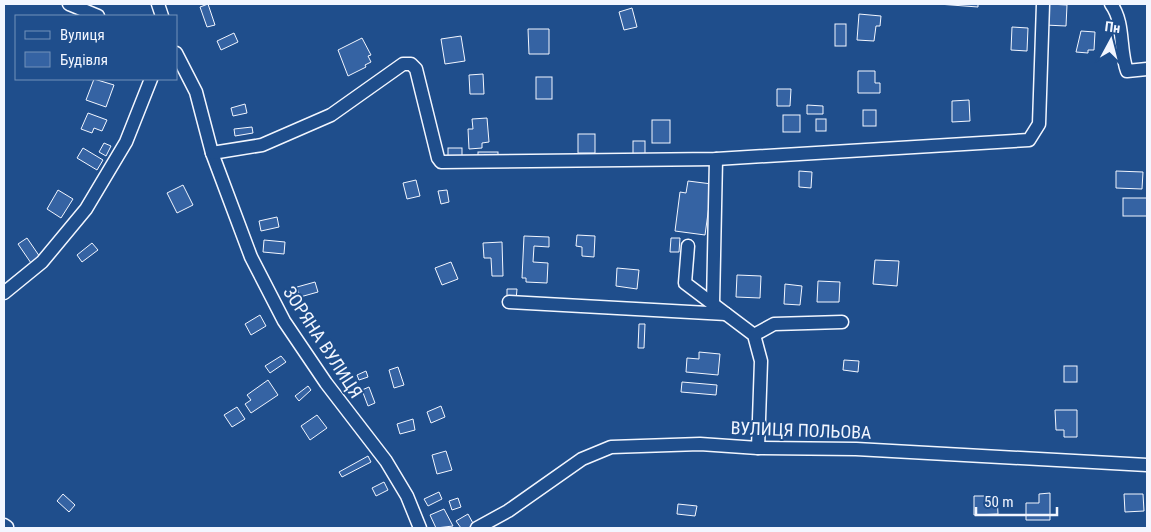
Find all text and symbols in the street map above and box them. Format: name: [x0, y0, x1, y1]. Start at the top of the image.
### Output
legend: [15, 15, 178, 80]
north arrow: [1086, 15, 1136, 65]
text: Пн: [1104, 18, 1121, 36]
text: Вулиця: [60, 26, 105, 44]
text: Будівля: [60, 51, 108, 69]
street label: ЗОРЯНА ВУЛИЦЯ: [279, 282, 367, 402]
street label: ВУЛИЦЯ ПОЛЬОВА: [730, 417, 872, 443]
scale bar: [976, 484, 1057, 516]
text: 50 m: [984, 493, 1014, 511]

